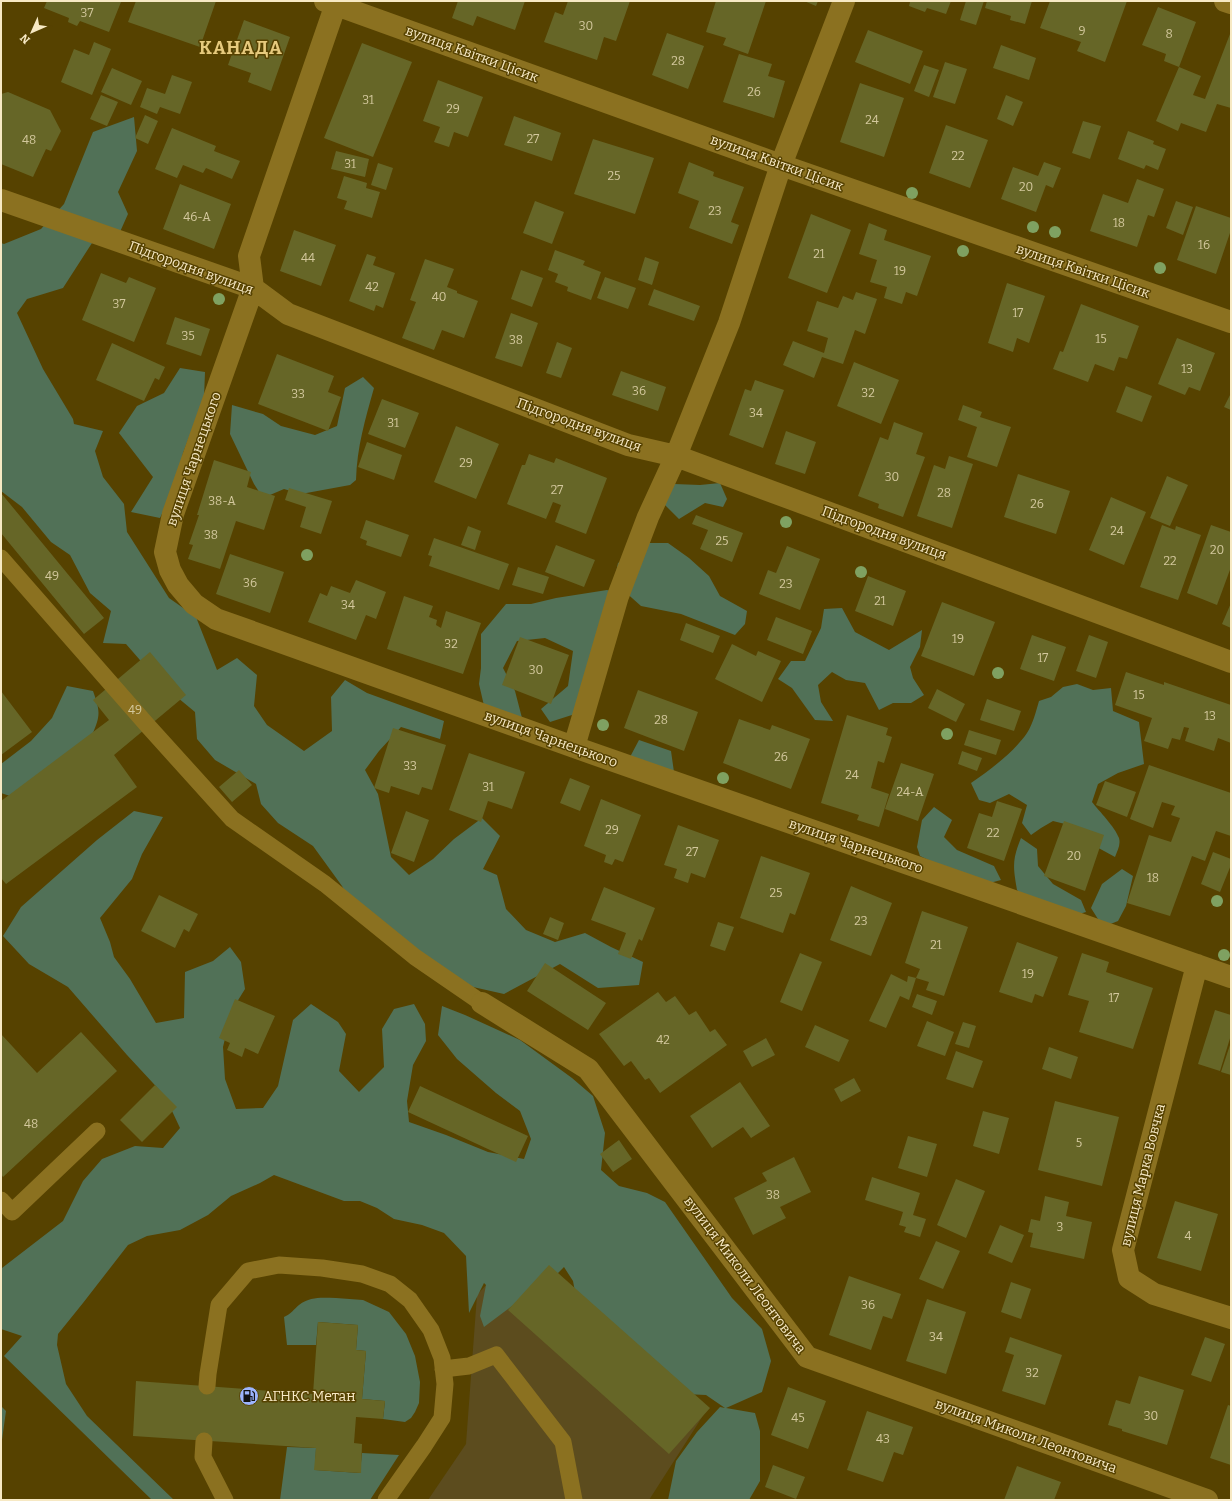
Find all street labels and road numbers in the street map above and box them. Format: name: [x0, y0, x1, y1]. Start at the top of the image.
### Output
street label: вулиця Квітки Цісик: [403, 22, 542, 86]
street label: вулиця Квітки Цісик: [708, 131, 847, 195]
street label: Підгородня вулиця: [126, 238, 256, 299]
street label: вулиця Квітки Цісик: [1014, 240, 1153, 302]
street label: вулиця Чарнецького: [163, 390, 225, 528]
street label: Підгородня вулиця: [514, 395, 644, 456]
street label: Підгородня вулиця: [819, 503, 949, 564]
street label: вулиця Чарнецького: [482, 707, 620, 771]
street label: вулиця Чарнецького: [787, 815, 925, 877]
street label: вулиця Марка Вовчка: [1117, 1102, 1169, 1248]
street label: вулиця Миколи Леонтовича: [680, 1193, 810, 1357]
street label: вулиця Миколи Леонтовича: [933, 1395, 1119, 1477]

